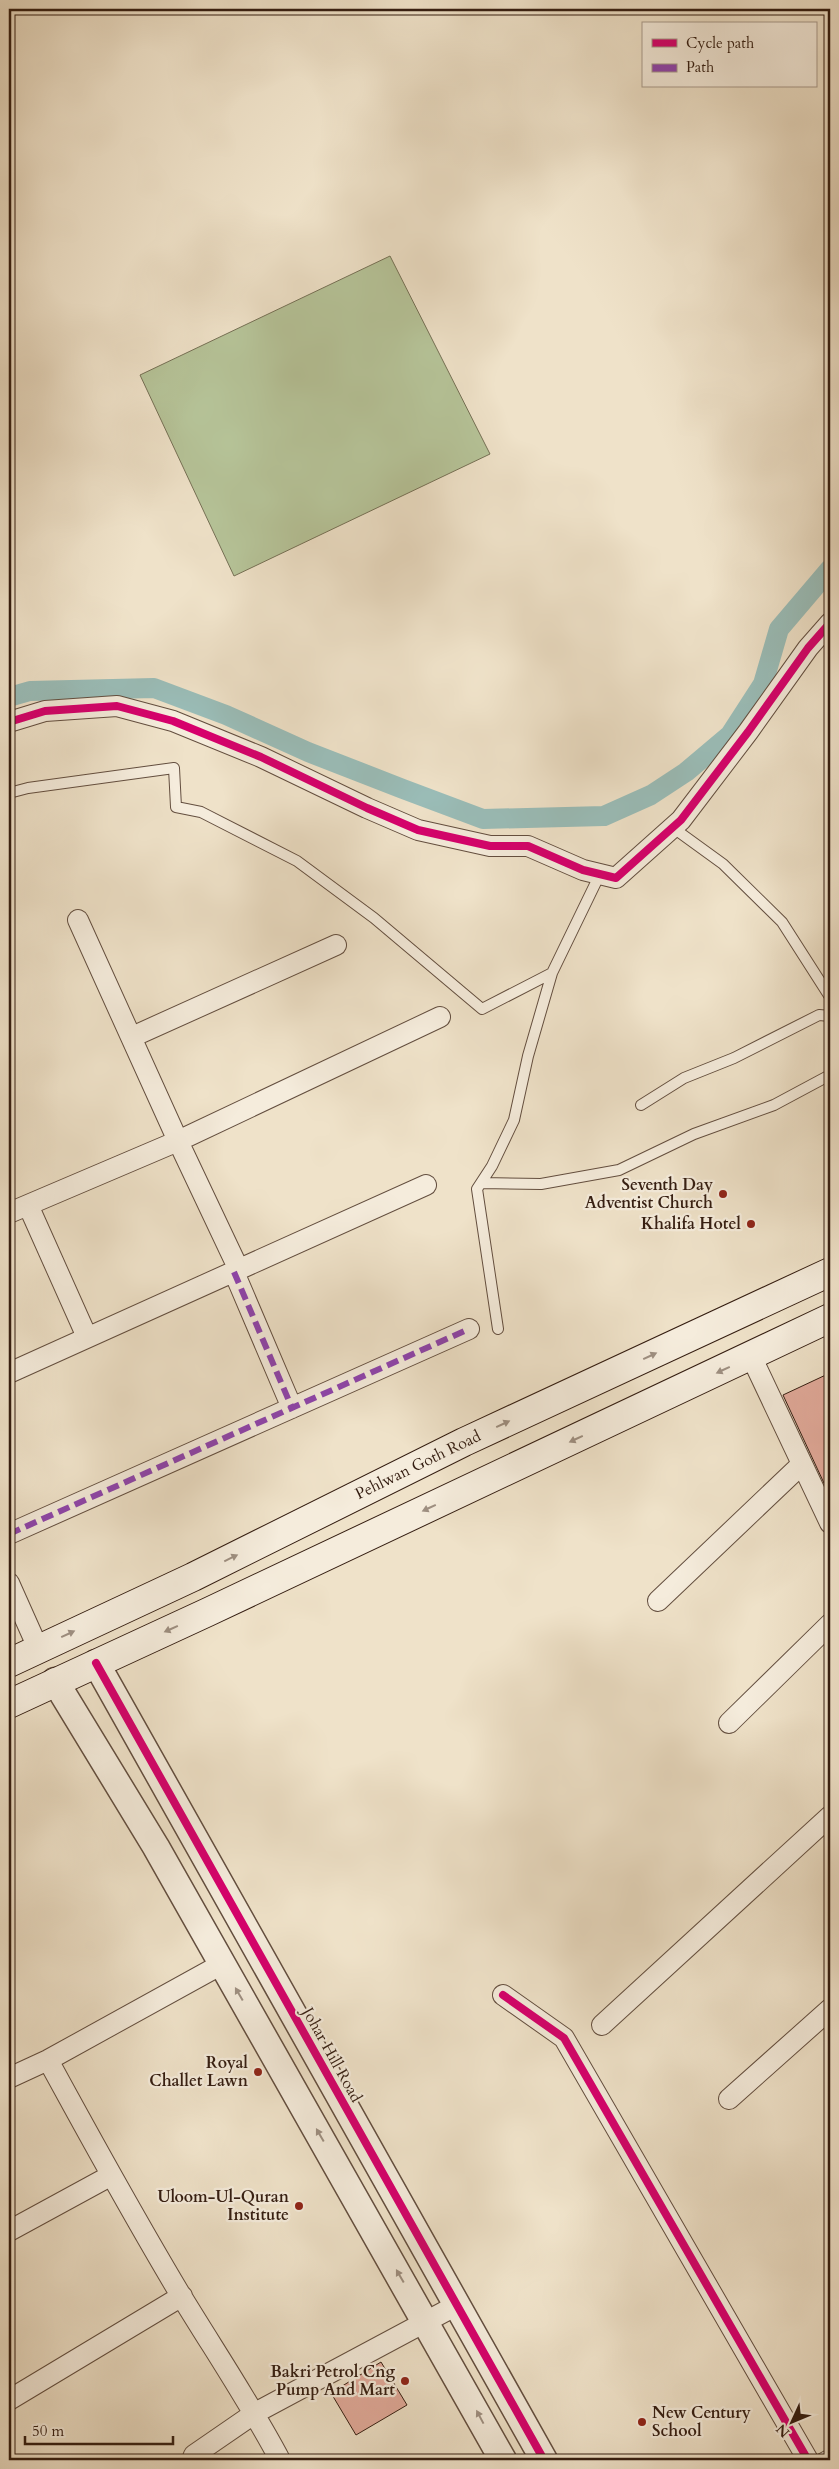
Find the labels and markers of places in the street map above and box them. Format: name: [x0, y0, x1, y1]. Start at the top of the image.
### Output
place label: Seventh Day Adventist Church: [585, 1174, 713, 1214]
marker: Seventh Day Adventist Church: [717, 1188, 729, 1200]
place label: Khalifa Hotel: [641, 1213, 741, 1235]
marker: Khalifa Hotel: [745, 1218, 757, 1230]
place label: Royal Challet Lawn: [149, 2052, 249, 2092]
marker: Royal Challet Lawn: [252, 2066, 264, 2078]
place label: Uloom-Ul-Quran Institute: [157, 2186, 290, 2226]
marker: Uloom-Ul-Quran Institute: [293, 2200, 305, 2212]
place label: Bakri Petrol Cng Pump And Mart: [270, 2361, 395, 2401]
marker: Bakri Petrol Cng Pump And Mart: [399, 2375, 411, 2387]
place label: New Century School: [652, 2402, 751, 2442]
marker: New Century School: [636, 2416, 648, 2428]

